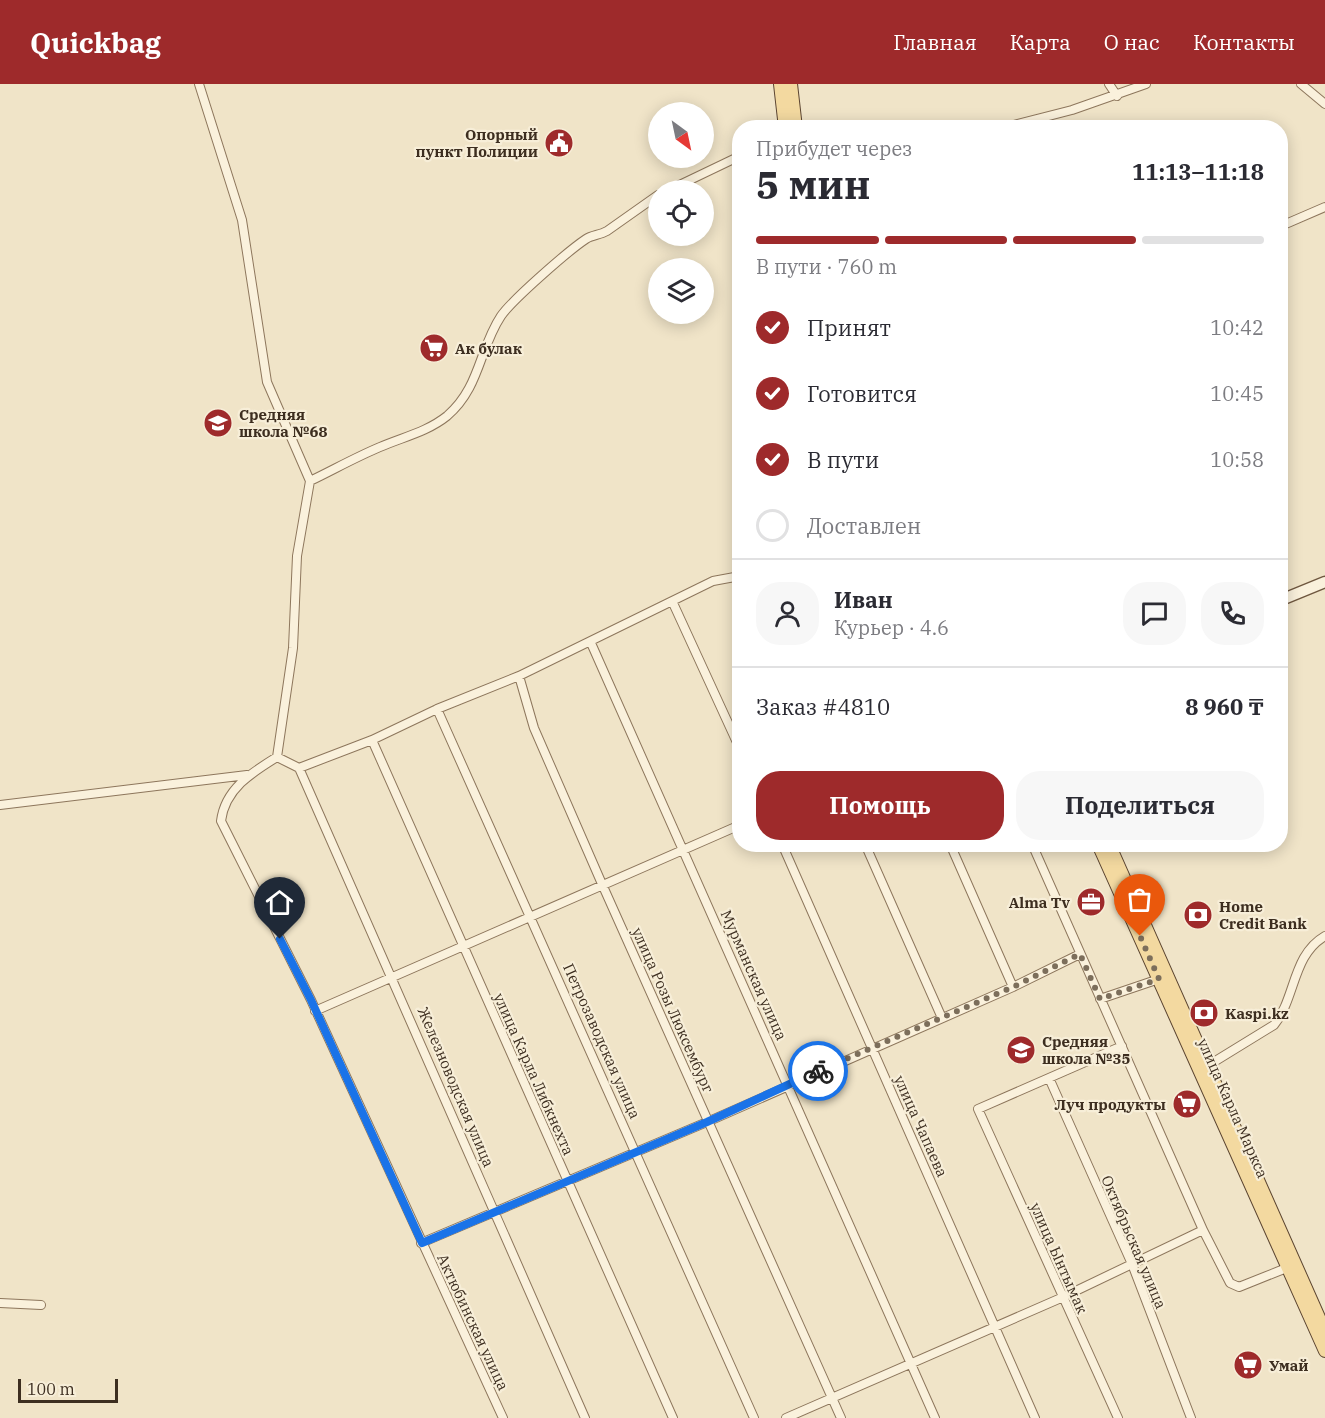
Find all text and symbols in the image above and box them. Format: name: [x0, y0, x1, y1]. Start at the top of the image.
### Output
text: Quickbag: [30, 24, 161, 61]
text: Главная: [893, 28, 977, 56]
text: Карта: [1010, 28, 1071, 56]
text: О нас: [1104, 28, 1160, 56]
text: Контакты: [1193, 28, 1295, 56]
north arrow: [648, 102, 714, 168]
map controls: [648, 102, 714, 324]
place label: Опорный пункт Полиции: [416, 125, 538, 161]
public building icon: Опорный пункт Полиции: [543, 127, 575, 159]
text: Прибудет через: [756, 135, 912, 162]
text: 11:13–11:18: [1132, 157, 1264, 186]
text: 5 мин: [756, 159, 870, 210]
button: locate: [648, 180, 714, 246]
text: В пути · 760 m: [756, 253, 897, 280]
button: layers: [648, 258, 714, 324]
icon: check: [756, 311, 789, 344]
text: Принят: [807, 313, 891, 342]
text: 10:42: [1210, 314, 1264, 341]
supermarket icon: Ак булак: [418, 332, 450, 364]
place label: Ак булак: [455, 339, 522, 358]
icon: check: [756, 377, 789, 410]
text: Готовится: [807, 379, 917, 408]
text: 10:45: [1210, 380, 1264, 407]
place label: Средняя школа №68: [239, 405, 328, 441]
school or university icon: Средняя школа №68: [202, 407, 234, 439]
icon: check: [756, 443, 789, 476]
text: В пути: [807, 445, 879, 474]
text: 10:58: [1210, 446, 1264, 473]
text: Доставлен: [807, 511, 921, 540]
button: person: [756, 582, 819, 645]
button: chat: [1123, 582, 1186, 645]
button: phone: [1201, 582, 1264, 645]
text: Иван: [834, 585, 893, 614]
text: Курьер · 4.6: [834, 614, 949, 641]
text: Заказ #4810: [756, 692, 890, 721]
text: 8 960 ₸: [1185, 692, 1264, 721]
button: Помощь: [756, 771, 1004, 840]
button: Поделиться: [1016, 771, 1264, 840]
pin: [1114, 874, 1165, 936]
pin: [254, 877, 305, 939]
icon: bag: [1123, 883, 1156, 916]
icon: home: [263, 886, 296, 919]
office icon: Alma Tv: [1075, 886, 1107, 918]
place label: Alma Tv: [1009, 893, 1071, 912]
place label: Home Credit Bank: [1219, 897, 1307, 933]
bank icon: Home Credit Bank: [1182, 899, 1214, 931]
street label: Мурманская улица: [717, 907, 791, 1043]
street label: улица Розы Люксембург: [628, 924, 718, 1096]
street label: Петрозаводская улица: [559, 960, 645, 1122]
street label: улица Карла Либкнехта: [490, 990, 578, 1158]
bank icon: Kaspi.kz: [1188, 997, 1220, 1029]
street label: Железноводская улица: [414, 1004, 498, 1170]
place label: Kaspi.kz: [1225, 1004, 1289, 1023]
place label: Средняя школа №35: [1042, 1032, 1131, 1068]
school or university icon: Средняя школа №35: [1005, 1034, 1037, 1066]
street label: улица Карла Маркса: [1194, 1035, 1272, 1181]
courier: [788, 1041, 848, 1101]
icon: bike: [802, 1055, 835, 1088]
street label: улица Чапаева: [890, 1072, 952, 1180]
supermarket icon: Луч продукты: [1171, 1088, 1203, 1120]
place label: Луч продукты: [1055, 1095, 1166, 1114]
street label: Октябрьская улица: [1097, 1173, 1171, 1311]
street label: улица Ынтымак: [1026, 1200, 1092, 1317]
street label: Актюбинская улица: [433, 1251, 513, 1393]
supermarket icon: Умай: [1232, 1349, 1264, 1381]
place label: Умай: [1269, 1356, 1309, 1375]
scale bar: [18, 1376, 118, 1404]
text: 100 m: [27, 1379, 75, 1399]

